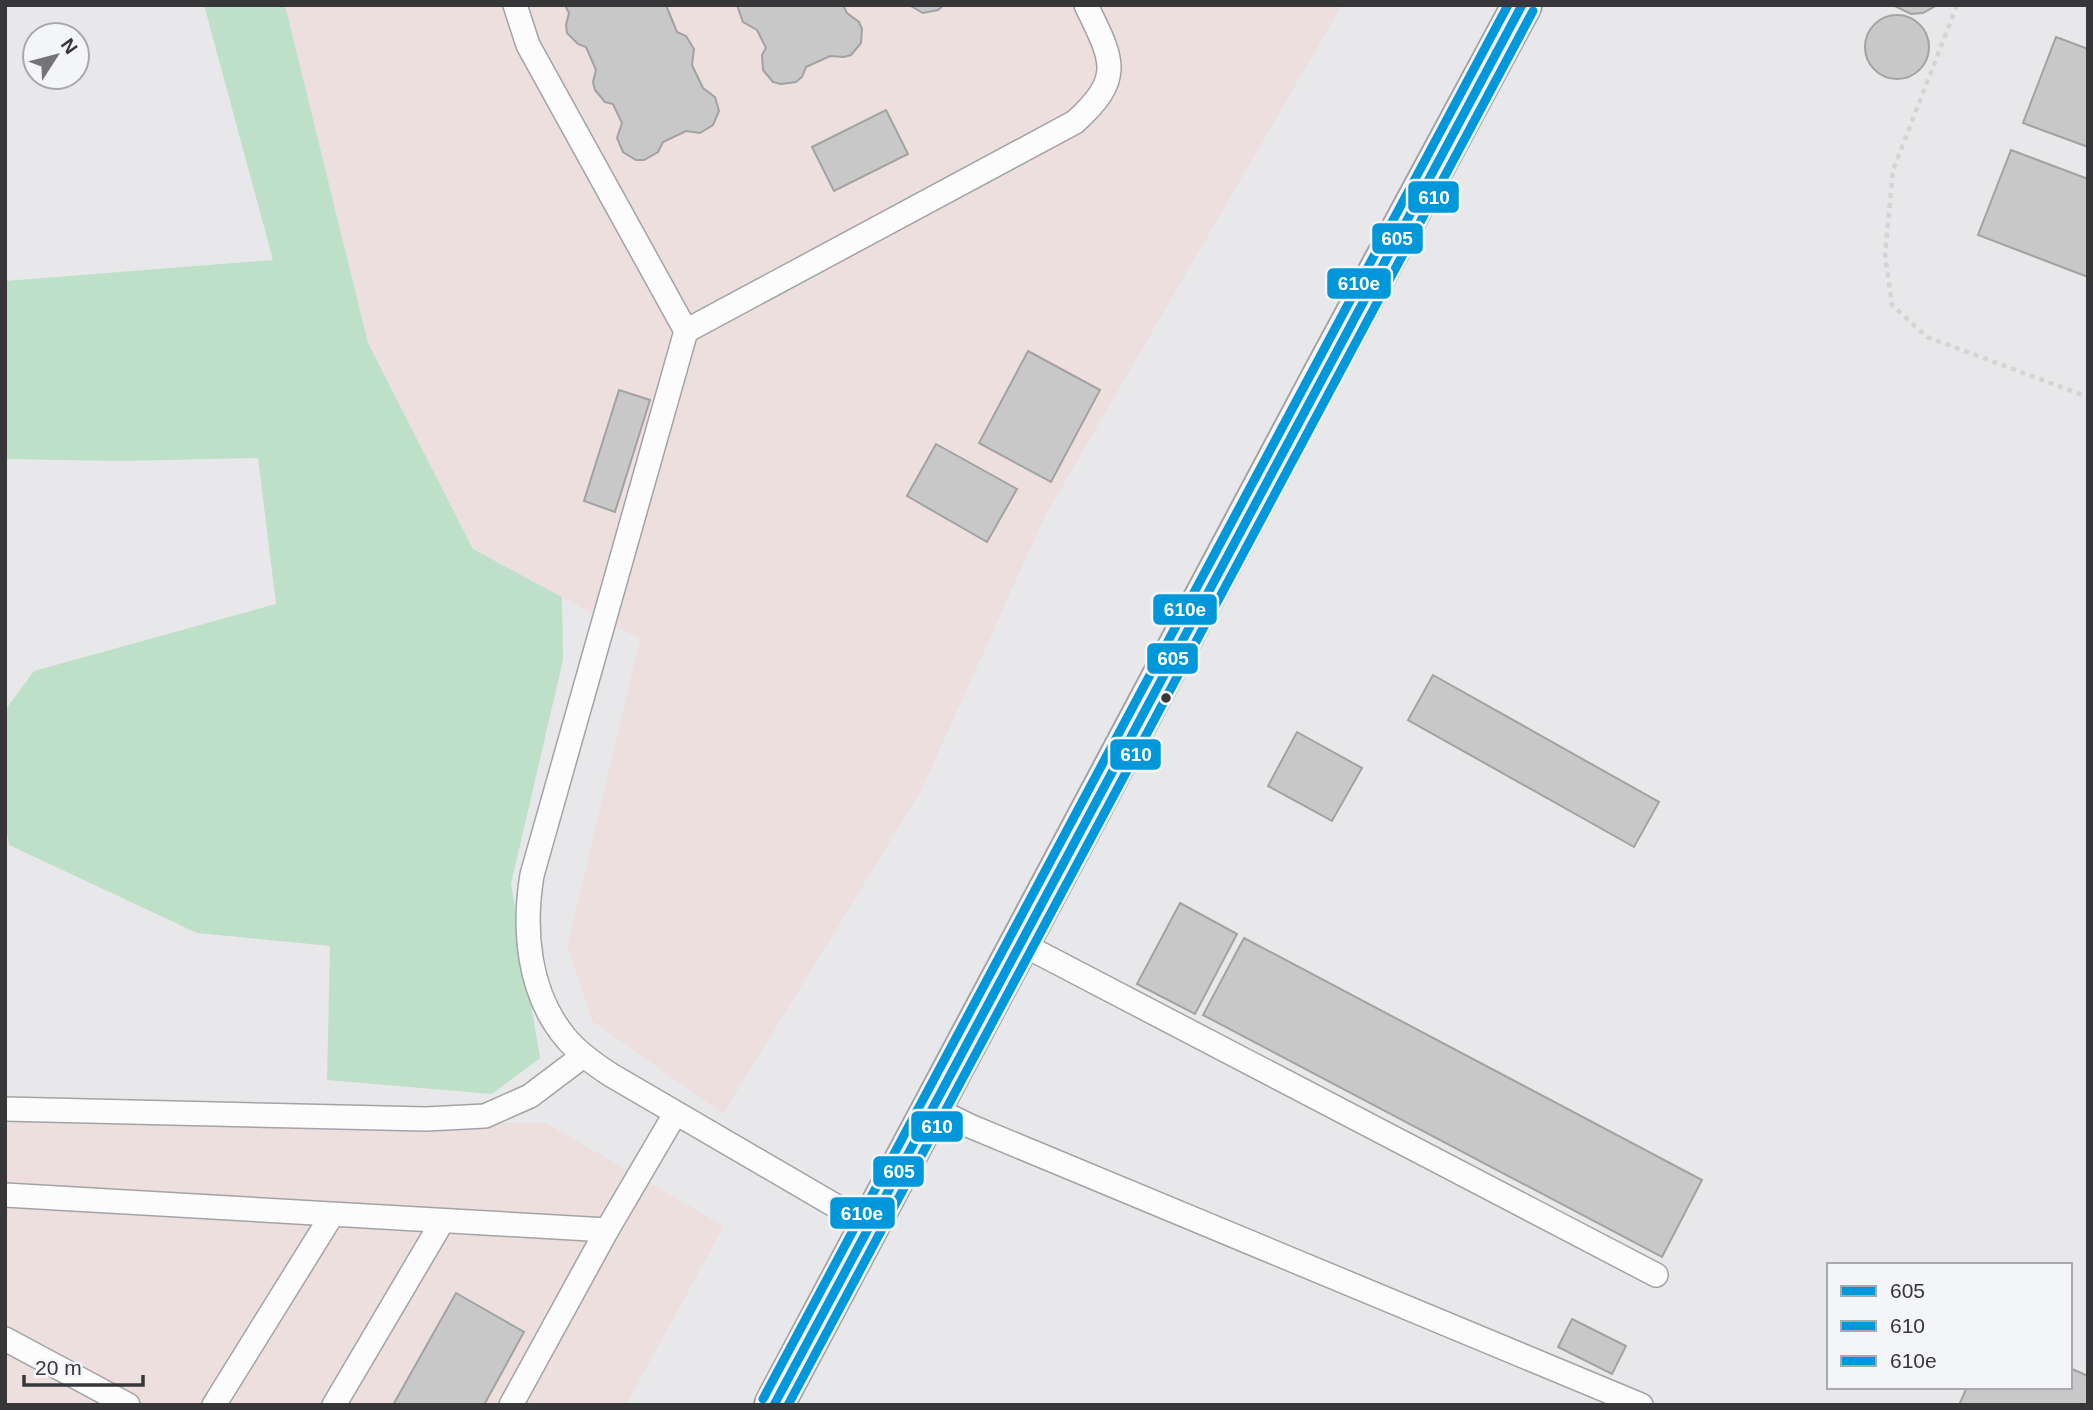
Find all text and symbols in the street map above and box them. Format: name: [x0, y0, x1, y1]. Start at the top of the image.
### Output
north arrow: [21, 21, 91, 91]
text: N: [57, 35, 82, 58]
line badge: 610: [1407, 180, 1460, 214]
text: 610: [1418, 187, 1450, 208]
line badge: 605: [1371, 222, 1424, 255]
text: 605: [1381, 228, 1413, 249]
line badge: 610e: [1326, 267, 1392, 300]
text: 610e: [1338, 273, 1380, 294]
line badge: 610e: [1152, 593, 1218, 626]
text: 610e: [1164, 599, 1206, 620]
line badge: 605: [1146, 642, 1199, 675]
text: 605: [1157, 648, 1189, 669]
unlabelled marker: [1159, 691, 1173, 705]
line badge: 610: [1109, 738, 1162, 771]
text: 610: [1120, 744, 1152, 765]
line badge: 610: [910, 1110, 964, 1143]
text: 610: [921, 1116, 953, 1137]
line badge: 605: [872, 1155, 925, 1188]
text: 605: [883, 1161, 915, 1182]
line badge: 610e: [829, 1196, 896, 1230]
text: 610e: [841, 1203, 883, 1224]
legend: [1827, 1263, 2072, 1389]
text: 605: [1890, 1279, 1925, 1302]
text: 610: [1890, 1314, 1925, 1337]
scale bar: [24, 1344, 144, 1388]
text: 610e: [1890, 1349, 1937, 1372]
text: 20 m: [35, 1356, 82, 1379]

